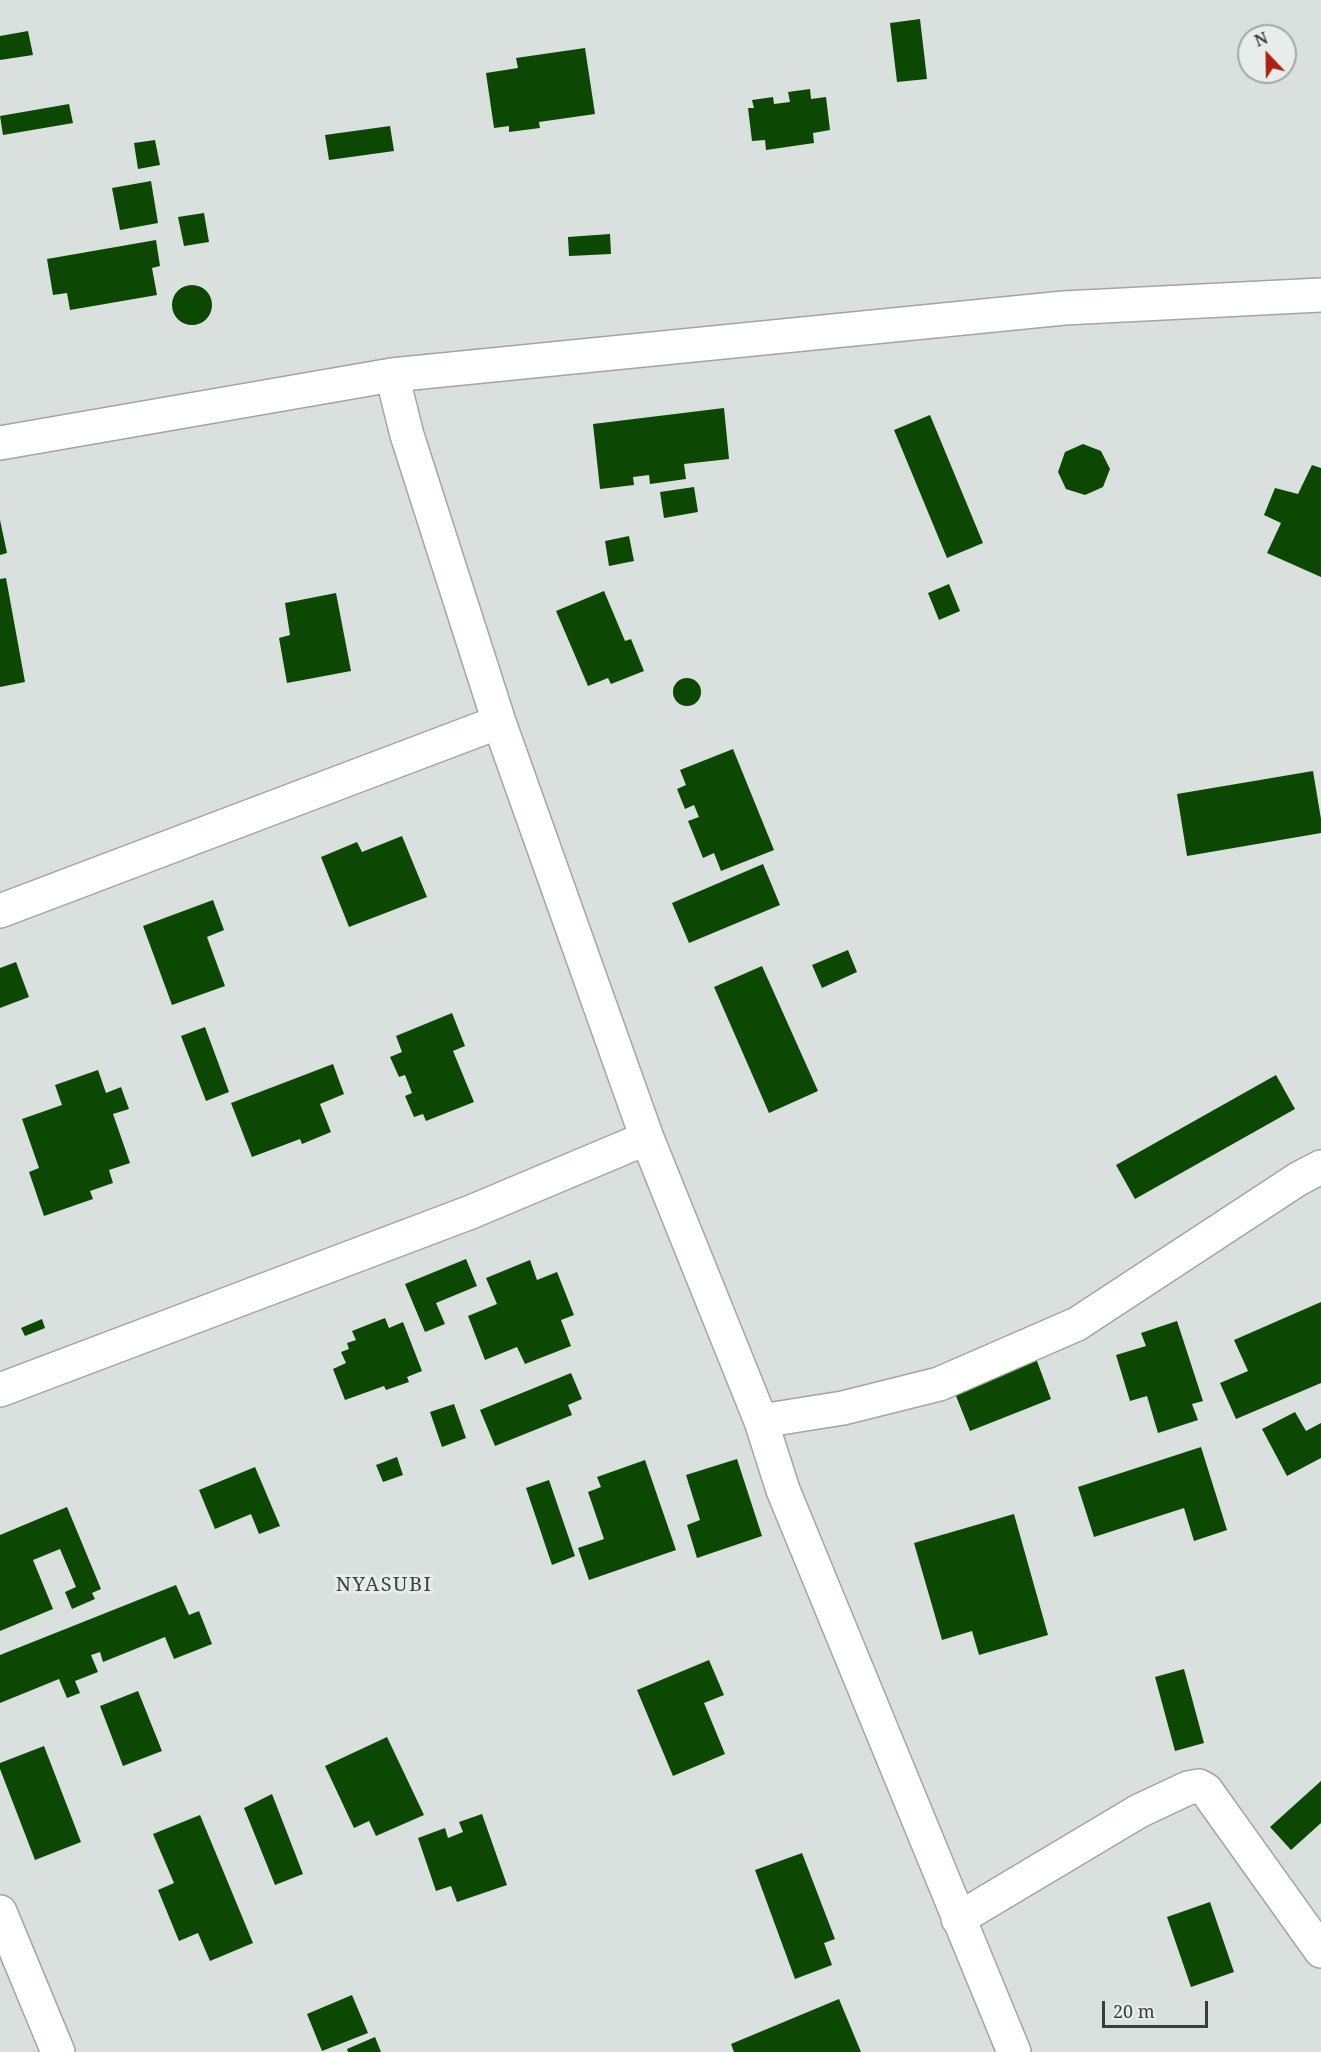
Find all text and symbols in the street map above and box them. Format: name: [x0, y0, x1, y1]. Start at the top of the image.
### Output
north arrow: [1237, 24, 1297, 84]
text: N: [1251, 27, 1271, 52]
district label: NYASUBI: [336, 1573, 432, 1597]
scale bar: [1105, 1989, 1212, 2027]
text: 20 m: [1113, 1999, 1155, 2023]

